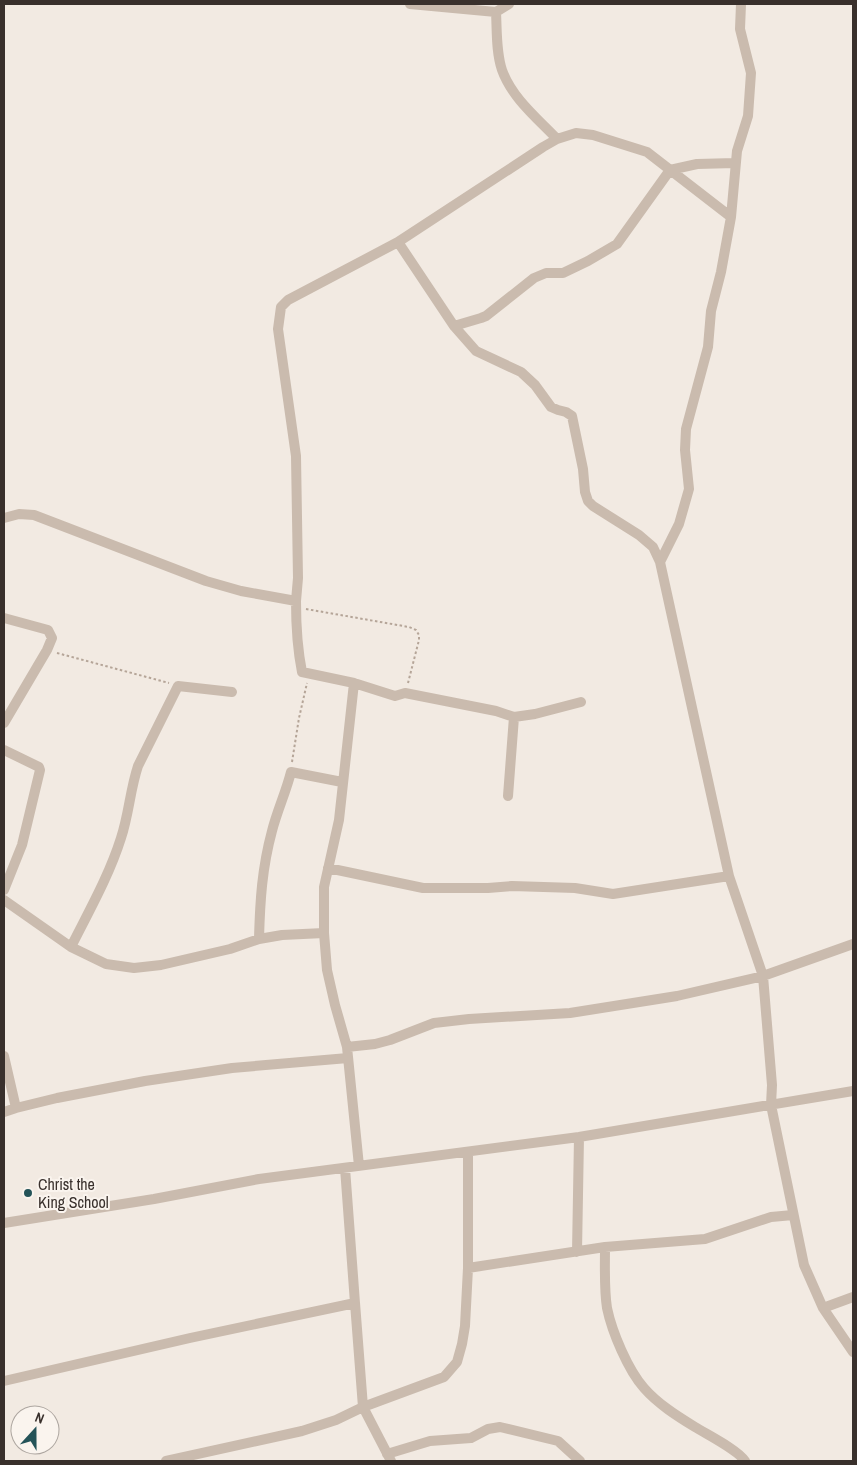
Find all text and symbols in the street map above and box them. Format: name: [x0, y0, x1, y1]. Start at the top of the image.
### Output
place label: Christ the King School: [38, 1173, 109, 1213]
marker: Christ the King School: [22, 1187, 34, 1199]
north arrow: [10, 1405, 60, 1455]
text: N: [33, 1408, 47, 1428]

